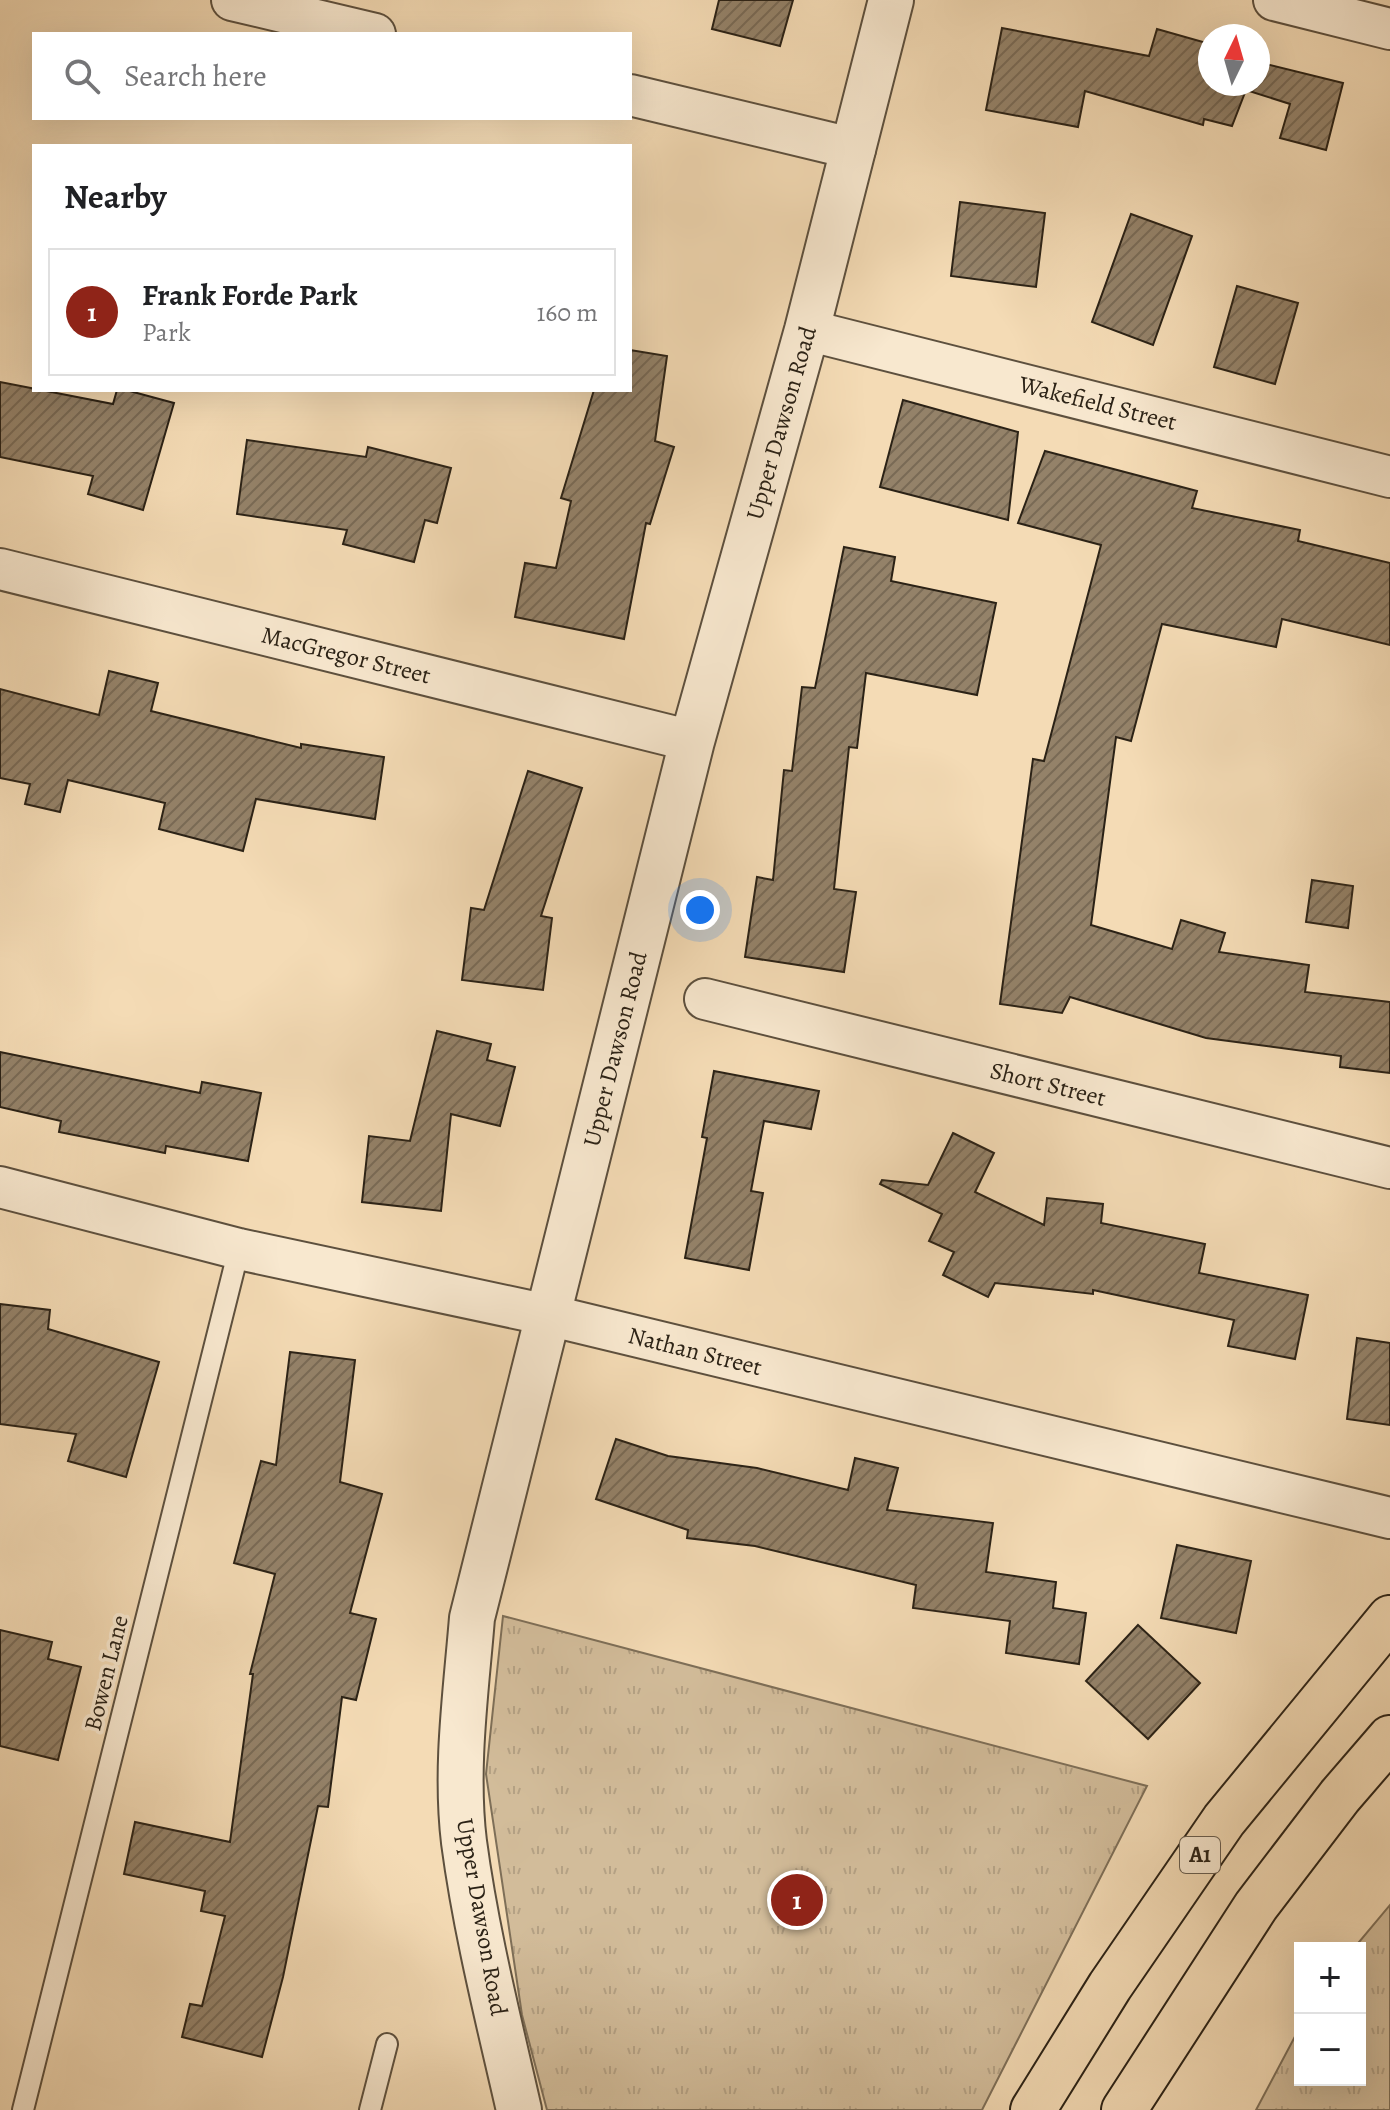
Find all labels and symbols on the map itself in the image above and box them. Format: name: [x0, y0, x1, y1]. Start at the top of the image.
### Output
north arrow: [1198, 24, 1270, 96]
street label: Upper Dawson Road: [738, 322, 824, 523]
street label: Wakefield Street: [1015, 368, 1180, 438]
street label: MacGregor Street: [258, 619, 434, 692]
your location: [680, 890, 720, 930]
street label: Upper Dawson Road: [575, 948, 655, 1150]
street label: Short Street: [987, 1054, 1109, 1114]
street label: Nathan Street: [625, 1319, 765, 1383]
street label: Bowen Lane: [76, 1612, 136, 1734]
street label: Upper Dawson Road: [449, 1816, 515, 2018]
road number: A1: [1180, 1837, 1220, 1873]
pin: 1: [771, 1870, 823, 1930]

